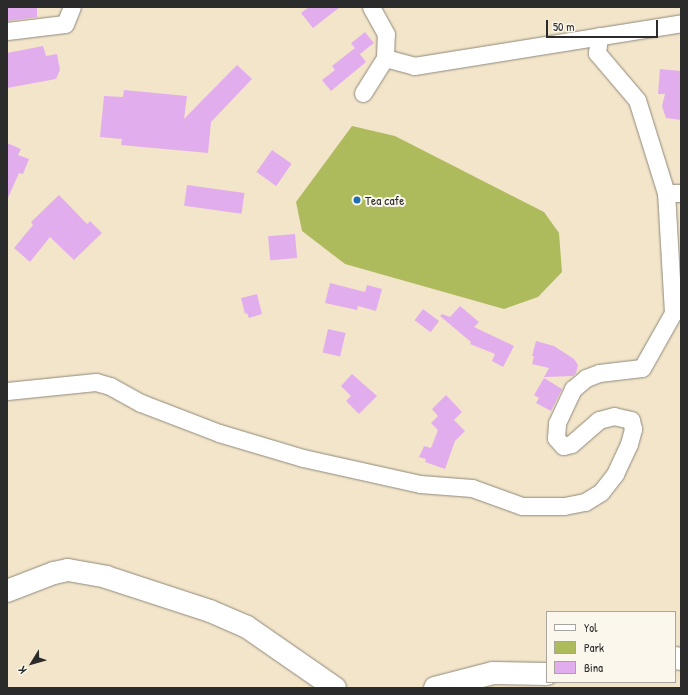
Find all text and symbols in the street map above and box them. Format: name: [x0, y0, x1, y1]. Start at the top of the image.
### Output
scale bar: [548, 12, 660, 38]
text: 50 m: [553, 18, 574, 35]
place label: Tea cafe: [365, 192, 404, 208]
marker: Tea cafe: [352, 195, 362, 205]
legend: [546, 611, 676, 683]
text: Yol: [584, 619, 597, 636]
text: Park: [584, 639, 604, 656]
north arrow: [12, 643, 52, 683]
text: Bina: [584, 659, 603, 676]
text: K: [15, 664, 30, 677]

